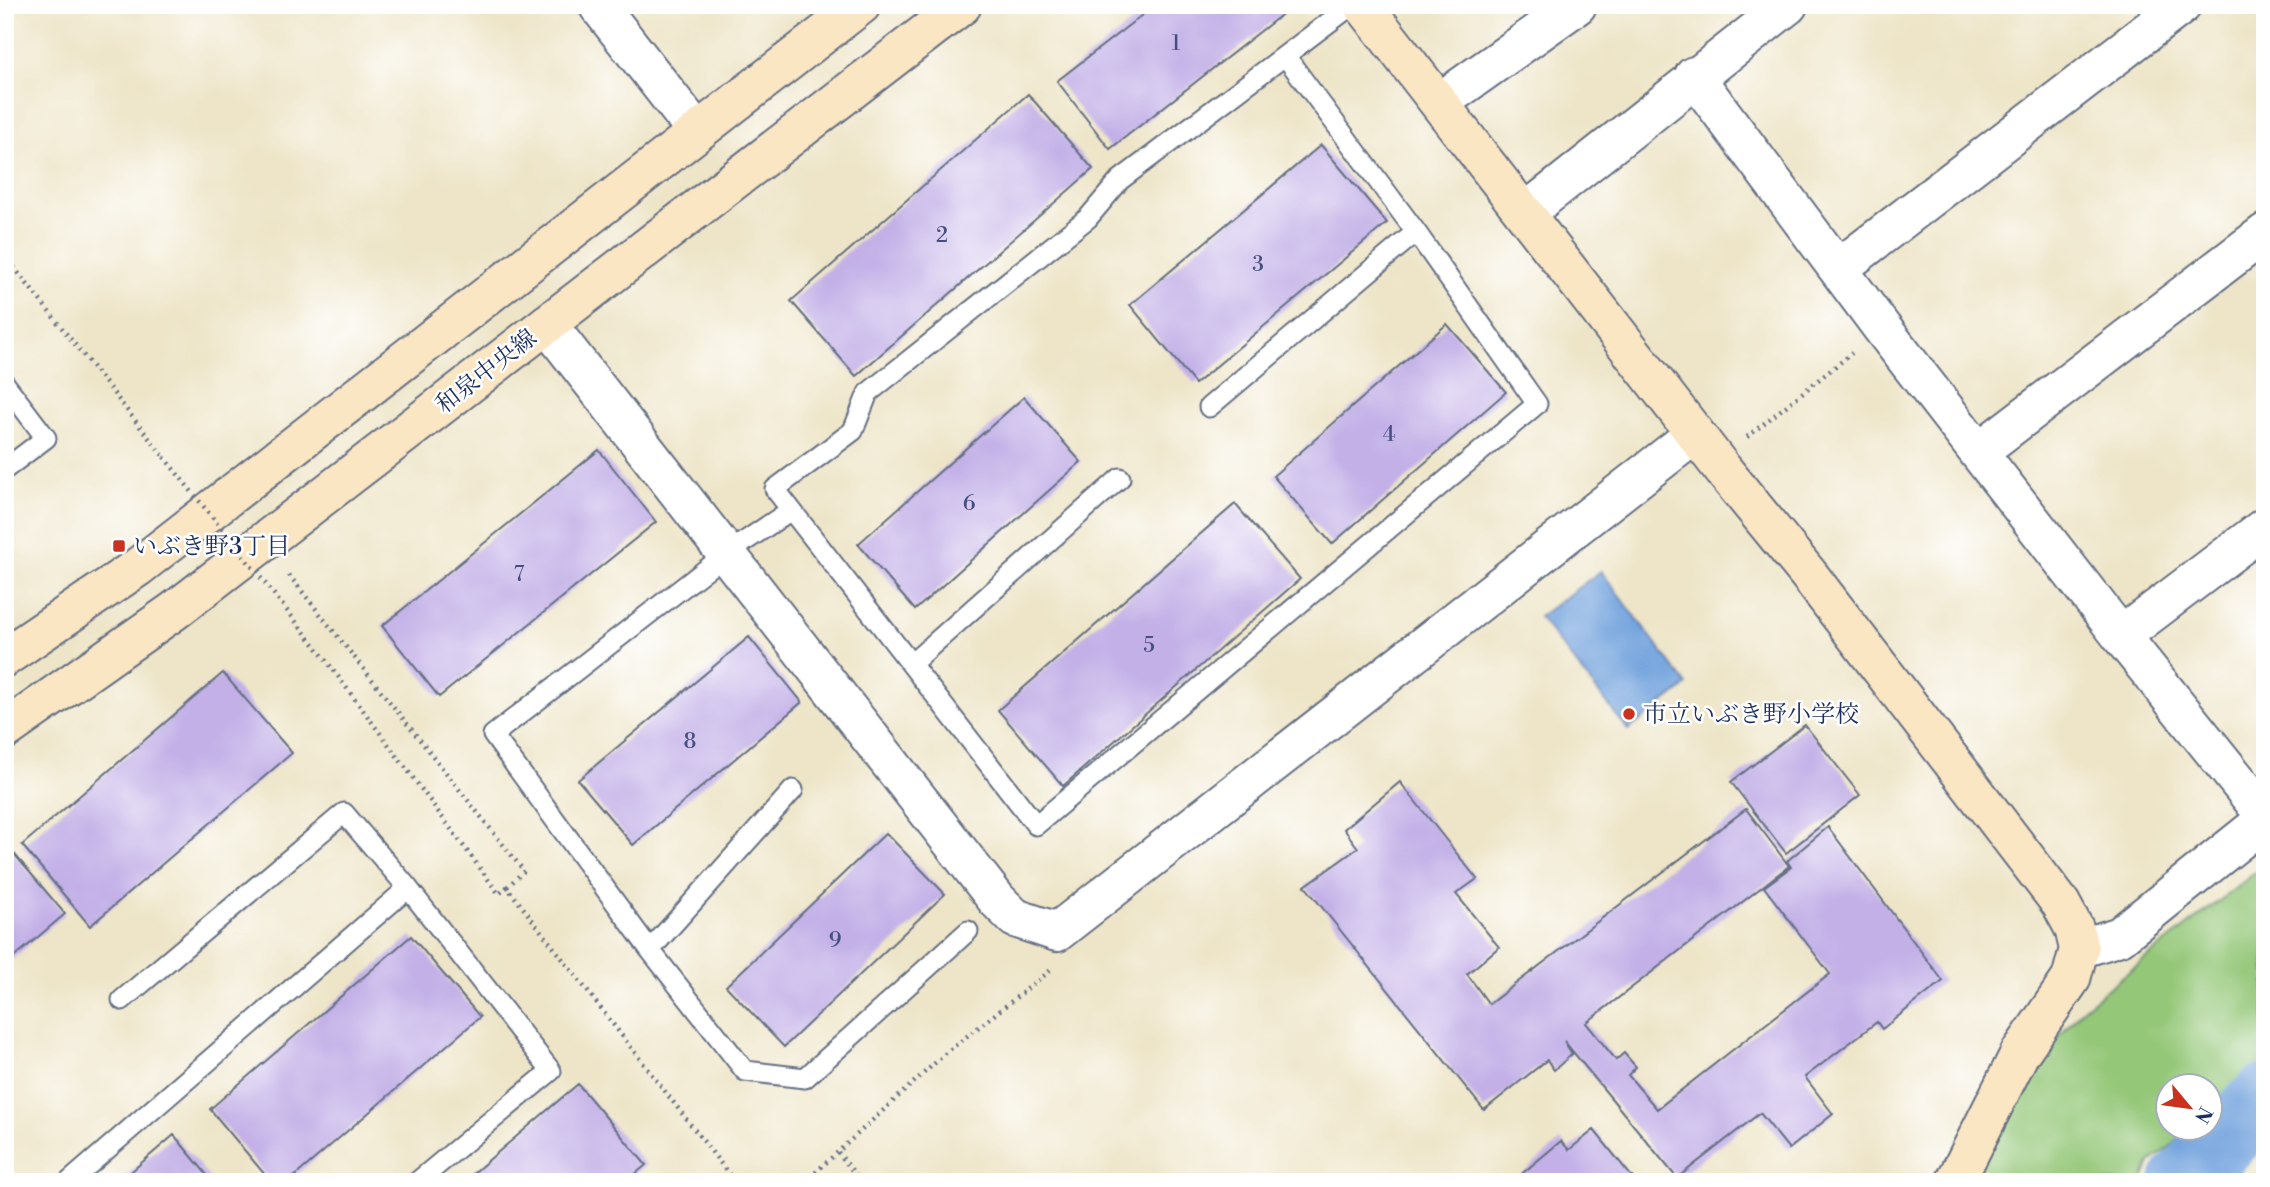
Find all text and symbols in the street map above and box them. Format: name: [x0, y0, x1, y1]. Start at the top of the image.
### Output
house number: 1: [1171, 31, 1181, 57]
house number: 2: [936, 223, 948, 249]
house number: 3: [1252, 252, 1264, 278]
street label: 和泉中央線: [430, 323, 543, 421]
house number: 4: [1383, 422, 1395, 448]
house number: 6: [963, 491, 976, 517]
place label: いぶき野3丁目: [133, 532, 290, 562]
marker: いぶき野3丁目: [111, 538, 127, 554]
house number: 7: [514, 562, 525, 588]
house number: 5: [1143, 633, 1155, 659]
place label: 市立いぶき野小学校: [1643, 700, 1859, 730]
marker: 市立いぶき野小学校: [1621, 706, 1637, 722]
house number: 8: [684, 729, 696, 755]
house number: 9: [829, 928, 841, 954]
north arrow: [2154, 1072, 2224, 1142]
text: N: [2189, 1102, 2217, 1127]

